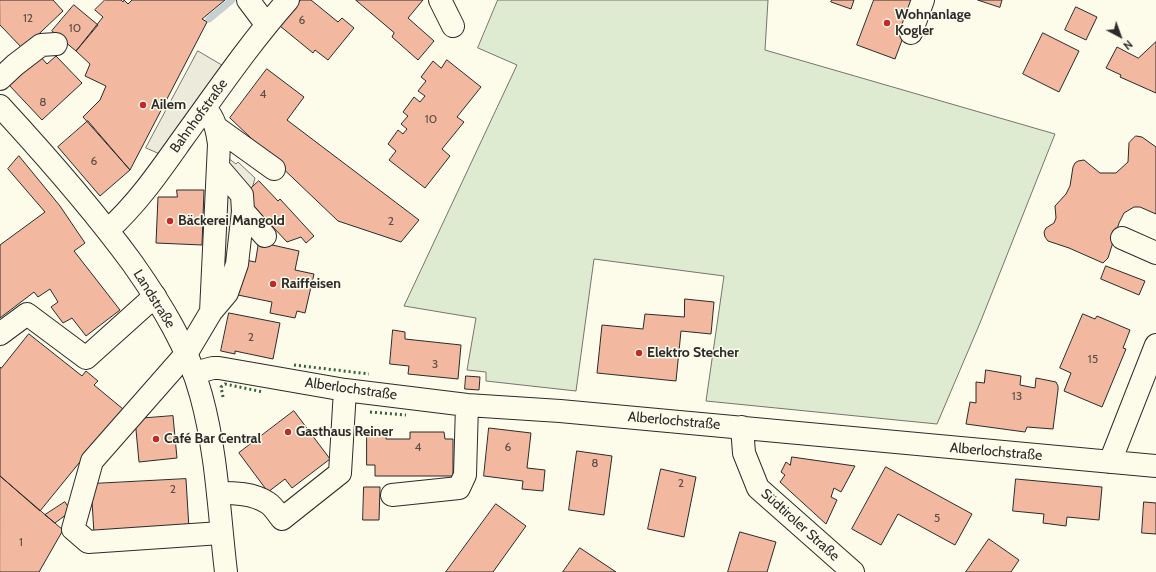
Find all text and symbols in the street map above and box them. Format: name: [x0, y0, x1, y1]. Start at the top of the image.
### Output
place label: Wohnanlage Kogler: [895, 7, 971, 40]
house number: 12: [23, 11, 33, 25]
house number: 6: [299, 13, 305, 27]
north arrow: [1100, 16, 1140, 56]
marker: Wohnanlage Kogler: [882, 18, 892, 28]
house number: 10: [69, 21, 81, 35]
text: N: [1120, 37, 1135, 53]
street label: Bahnhofstraße: [167, 76, 231, 156]
house number: 4: [260, 87, 266, 101]
house number: 8: [39, 95, 47, 109]
place label: Ailem: [151, 97, 186, 113]
marker: Ailem: [138, 100, 148, 110]
house number: 10: [425, 112, 437, 126]
house number: 6: [91, 154, 97, 168]
place label: Bäckerei Mangold: [178, 213, 285, 229]
house number: 2: [388, 214, 394, 228]
marker: Bäckerei Mangold: [165, 216, 175, 226]
street label: Landstraße: [129, 267, 179, 331]
place label: Raiffeisen: [281, 276, 341, 292]
marker: Raiffeisen: [268, 279, 278, 289]
house number: 2: [248, 330, 254, 344]
place label: Elektro Stecher: [647, 345, 739, 361]
marker: Elektro Stecher: [634, 348, 644, 358]
house number: 15: [1088, 352, 1098, 366]
house number: 3: [432, 357, 438, 371]
street label: Alberlochstraße: [304, 374, 398, 404]
house number: 13: [1012, 389, 1022, 403]
street label: Alberlochstraße: [627, 409, 721, 433]
place label: Gasthaus Reiner: [296, 424, 393, 440]
marker: Gasthaus Reiner: [283, 427, 293, 437]
place label: Café Bar Central: [164, 431, 261, 447]
marker: Café Bar Central: [151, 434, 161, 444]
house number: 4: [415, 440, 421, 454]
house number: 6: [505, 440, 511, 454]
street label: Alberlochstraße: [949, 440, 1043, 464]
house number: 8: [591, 456, 599, 470]
house number: 2: [678, 476, 684, 490]
house number: 2: [170, 482, 176, 496]
street label: Südtiroler Straße: [757, 485, 843, 565]
house number: 5: [934, 511, 940, 525]
house number: 1: [19, 535, 23, 549]

